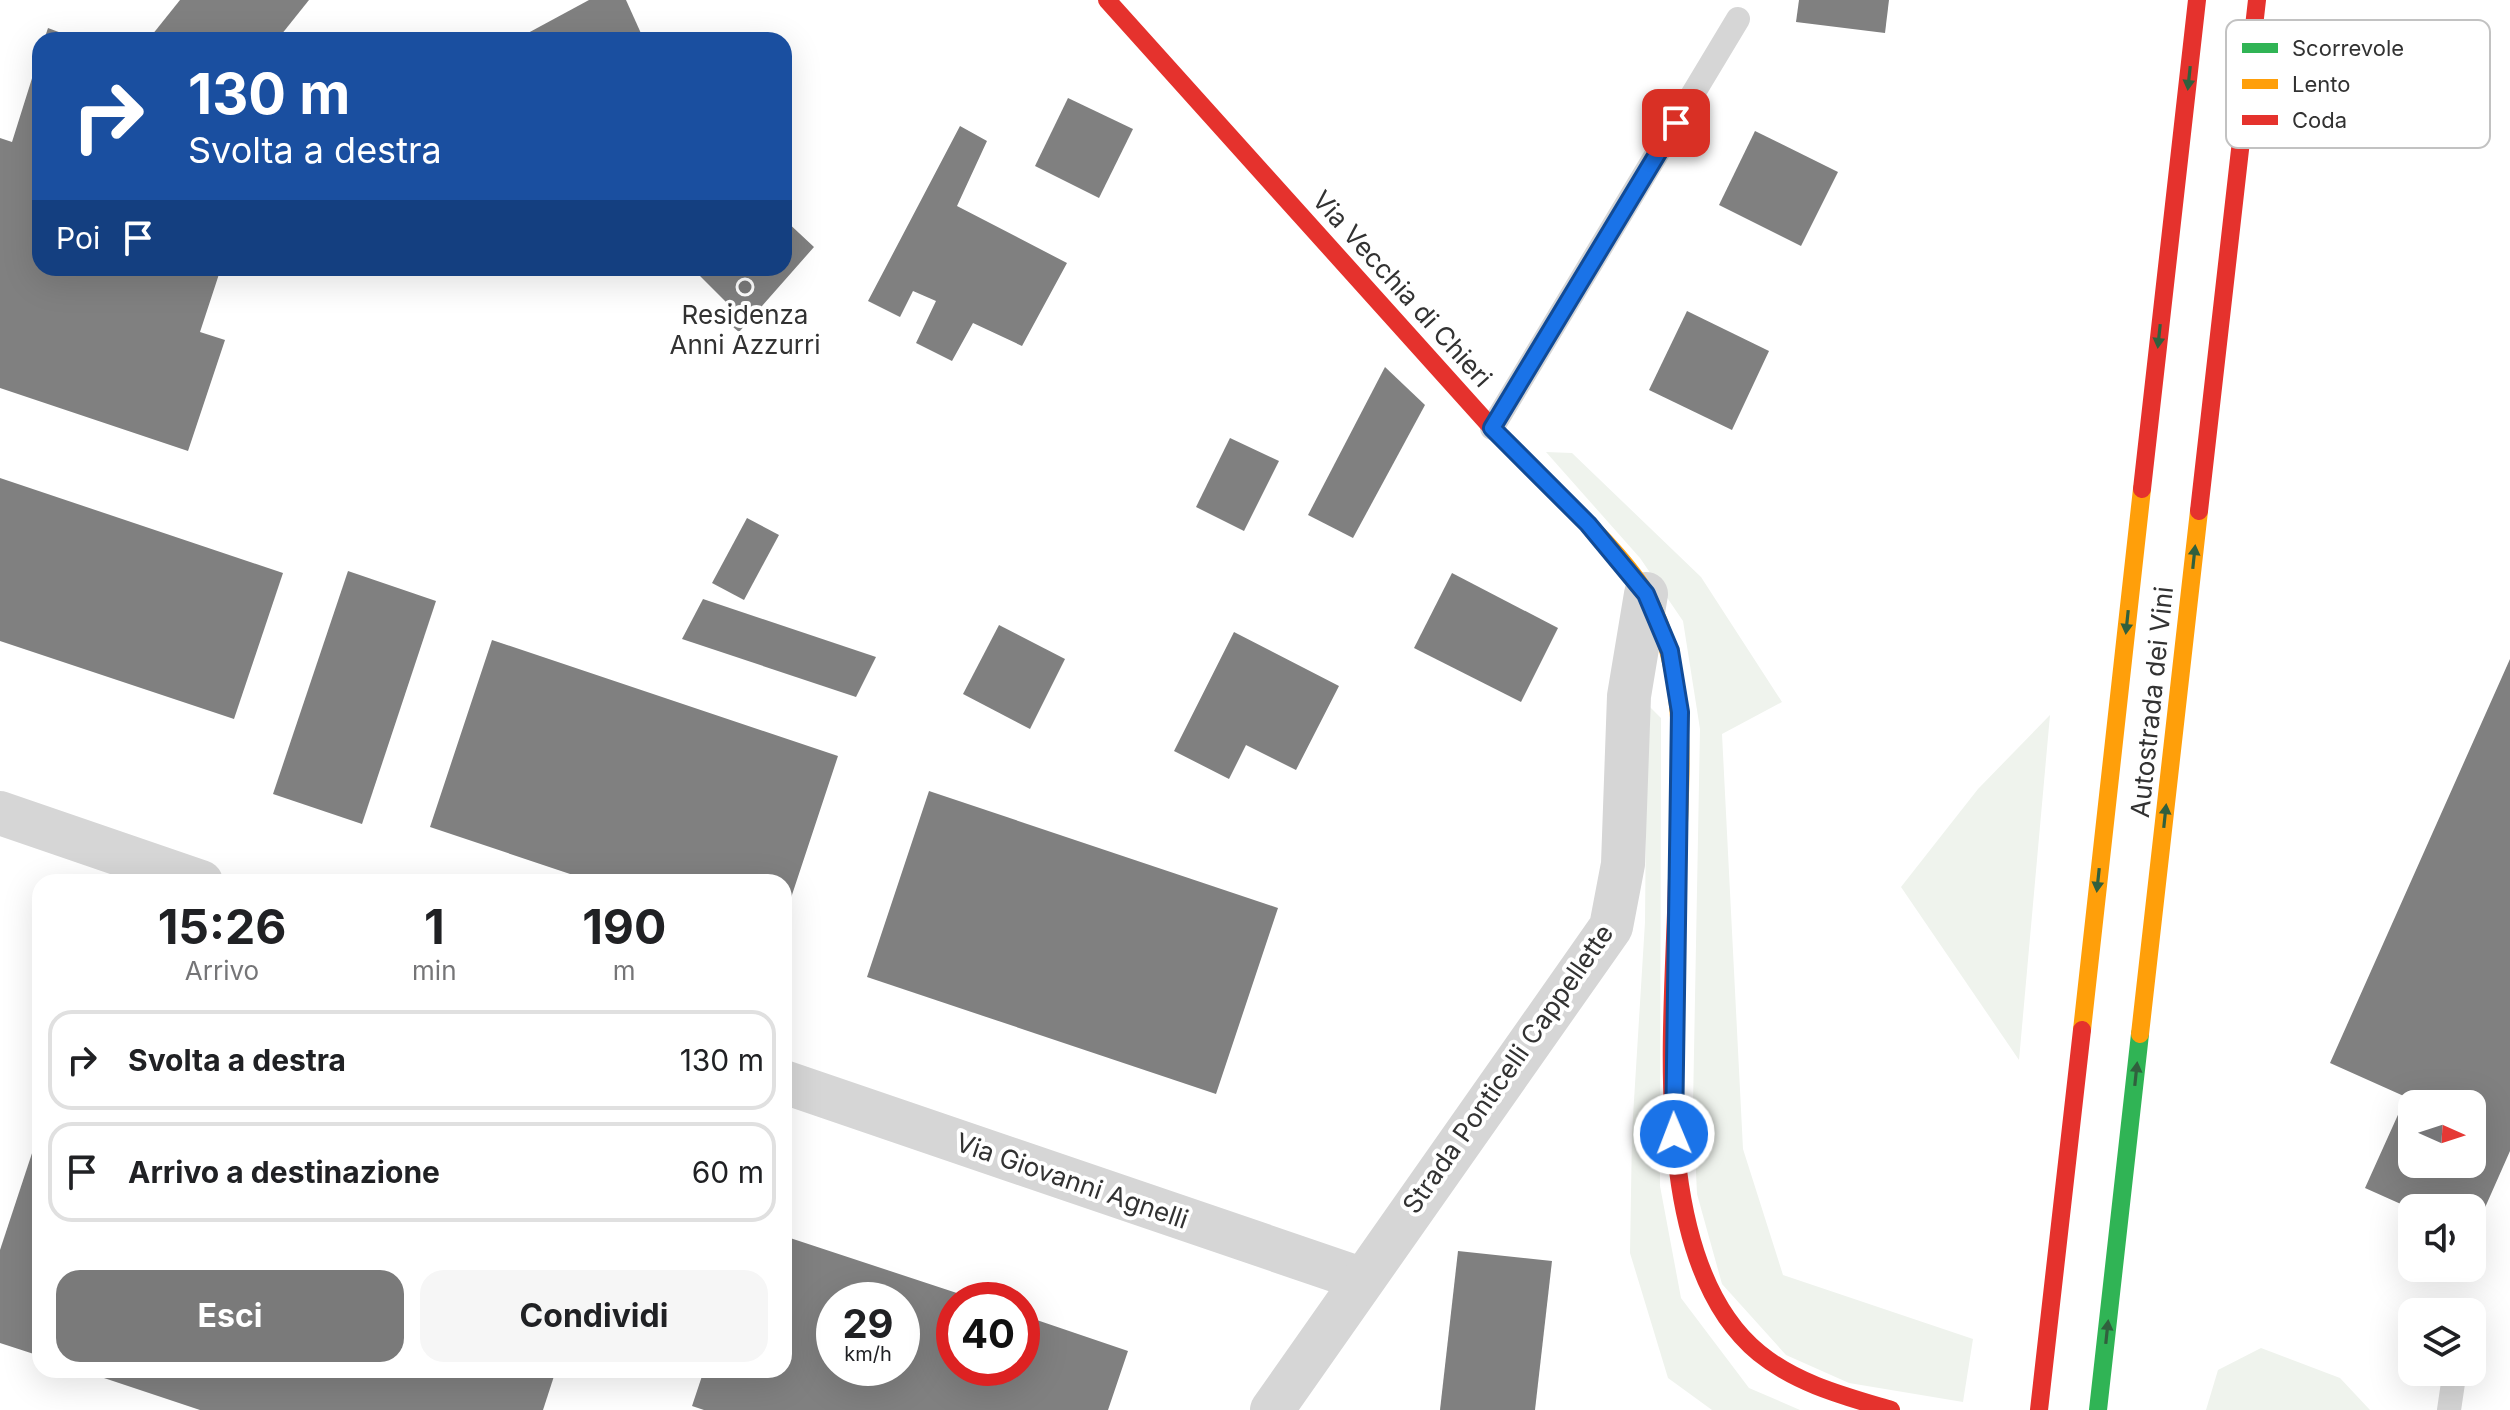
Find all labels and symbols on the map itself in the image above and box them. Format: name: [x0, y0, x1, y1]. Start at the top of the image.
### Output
legend: [2226, 20, 2490, 148]
text: Scorrevole: [2292, 35, 2404, 61]
one-way arrow: [2182, 65, 2195, 90]
text: Lento: [2292, 71, 2350, 97]
pin: [1642, 89, 1710, 157]
text: Coda: [2292, 107, 2347, 133]
street label: Via Vecchia di Chieri: [1306, 184, 1499, 393]
marker: Residenza Anni Azzurri: [736, 278, 754, 296]
place label: Residenza Anni Azzurri: [670, 299, 821, 360]
one-way arrow: [2153, 324, 2166, 349]
one-way arrow: [2188, 544, 2201, 569]
street label: Autostrada dei Vini: [2124, 585, 2179, 819]
one-way arrow: [2121, 610, 2134, 635]
one-way arrow: [2159, 803, 2172, 828]
one-way arrow: [2092, 868, 2105, 893]
street label: Strada Ponticelli Cappellette: [1396, 918, 1619, 1219]
one-way arrow: [2129, 1061, 2142, 1086]
north arrow: [2398, 1090, 2486, 1178]
position arrow: [1632, 1092, 1716, 1176]
street label: Via Giovanni Agnelli: [952, 1126, 1192, 1235]
speed limit sign: 40: [936, 1282, 1040, 1386]
one-way arrow: [2100, 1320, 2113, 1345]

